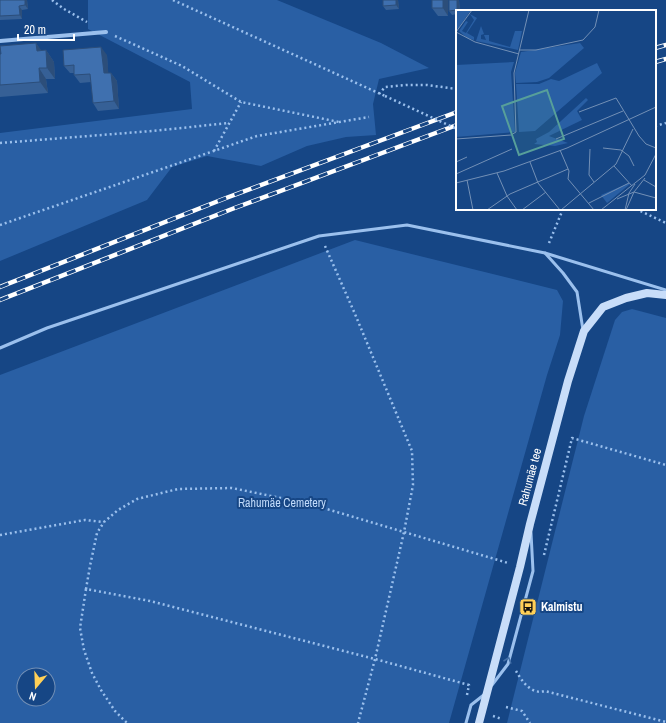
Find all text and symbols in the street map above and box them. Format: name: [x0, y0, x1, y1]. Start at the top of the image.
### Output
inset map: [456, 10, 656, 210]
scale bar: [18, 16, 74, 42]
text: 20 m: [24, 22, 46, 38]
street label: Rahumäe tee: [515, 446, 545, 508]
park label: Rahumäe Cemetery: [238, 495, 326, 511]
bus stop icon: Kalmistu: [518, 597, 538, 617]
place label: Kalmistu: [541, 599, 583, 615]
one-way arrow: [503, 656, 512, 663]
north arrow: [16, 667, 56, 707]
text: N: [27, 689, 38, 704]

